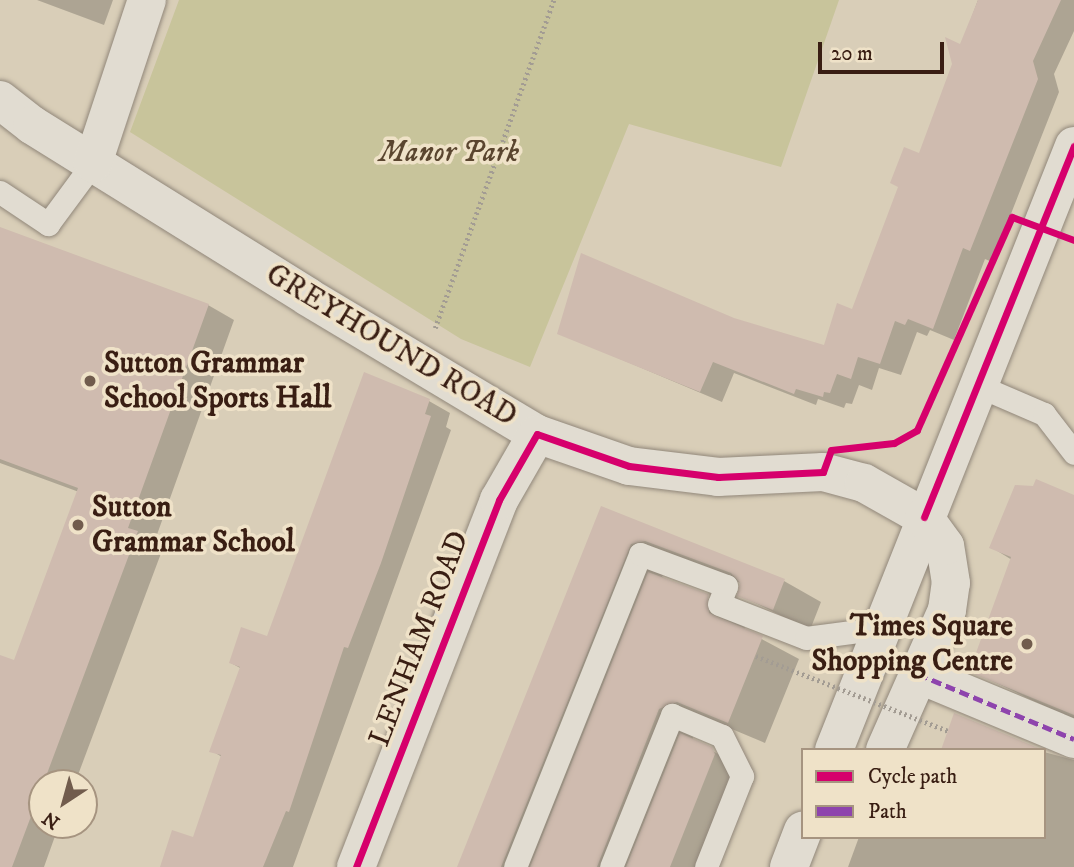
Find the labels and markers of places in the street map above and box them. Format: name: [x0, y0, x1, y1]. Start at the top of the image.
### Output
place label: Sutton Grammar School Sports Hall: [104, 346, 331, 416]
marker: Sutton Grammar School Sports Hall: [82, 373, 98, 389]
place label: Sutton Grammar School: [92, 490, 295, 560]
marker: Sutton Grammar School: [70, 517, 86, 533]
place label: Times Square Shopping Centre: [811, 609, 1013, 680]
marker: Times Square Shopping Centre: [1019, 636, 1035, 652]

